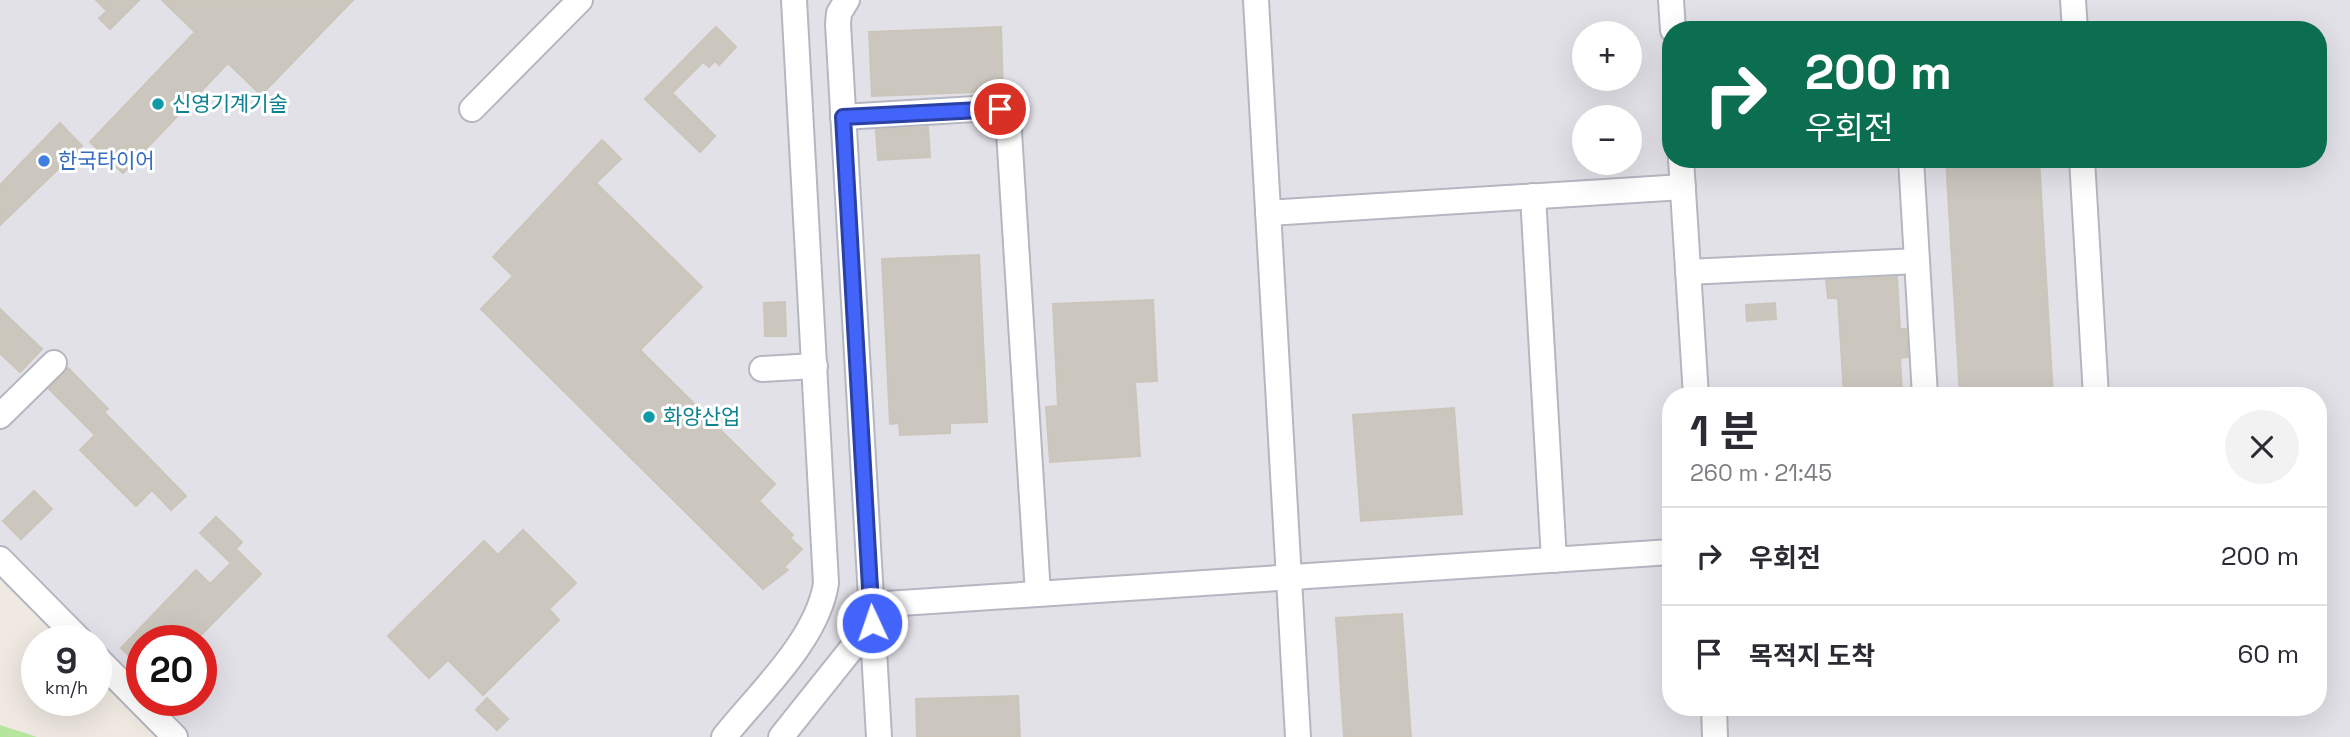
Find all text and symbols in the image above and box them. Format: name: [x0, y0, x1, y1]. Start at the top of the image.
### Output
map controls: [1572, 21, 1642, 175]
button: +: [1572, 21, 1642, 91]
text: 200 m: [1805, 41, 1952, 103]
icon: right: [1690, 49, 1781, 140]
pin: [970, 79, 1030, 139]
place label: 신영기계기술: [172, 90, 288, 117]
icon: arrive: [981, 90, 1019, 128]
marker: 신영기계기술: [150, 96, 166, 112]
button: −: [1572, 105, 1642, 175]
text: 우회전: [1805, 108, 1893, 148]
place label: 한국타이어: [58, 147, 155, 174]
marker: 한국타이어: [36, 153, 52, 169]
place label: 화양산업: [663, 403, 740, 430]
text: 1 분: [1690, 405, 1758, 458]
marker: 화양산업: [641, 409, 657, 425]
button: close: [2225, 410, 2299, 484]
text: 260 m · 21:45: [1690, 458, 1832, 488]
icon: right: [1690, 537, 1728, 575]
text: 200 m: [2221, 539, 2299, 573]
text: 우회전: [1749, 541, 1821, 575]
position arrow: [835, 586, 909, 660]
speed limit sign: 20: [126, 625, 217, 716]
icon: arrive: [1690, 635, 1728, 673]
text: 60 m: [2237, 637, 2299, 671]
text: 9: [56, 639, 77, 683]
text: 목적지 도착: [1749, 639, 1875, 673]
text: km/h: [45, 676, 88, 699]

